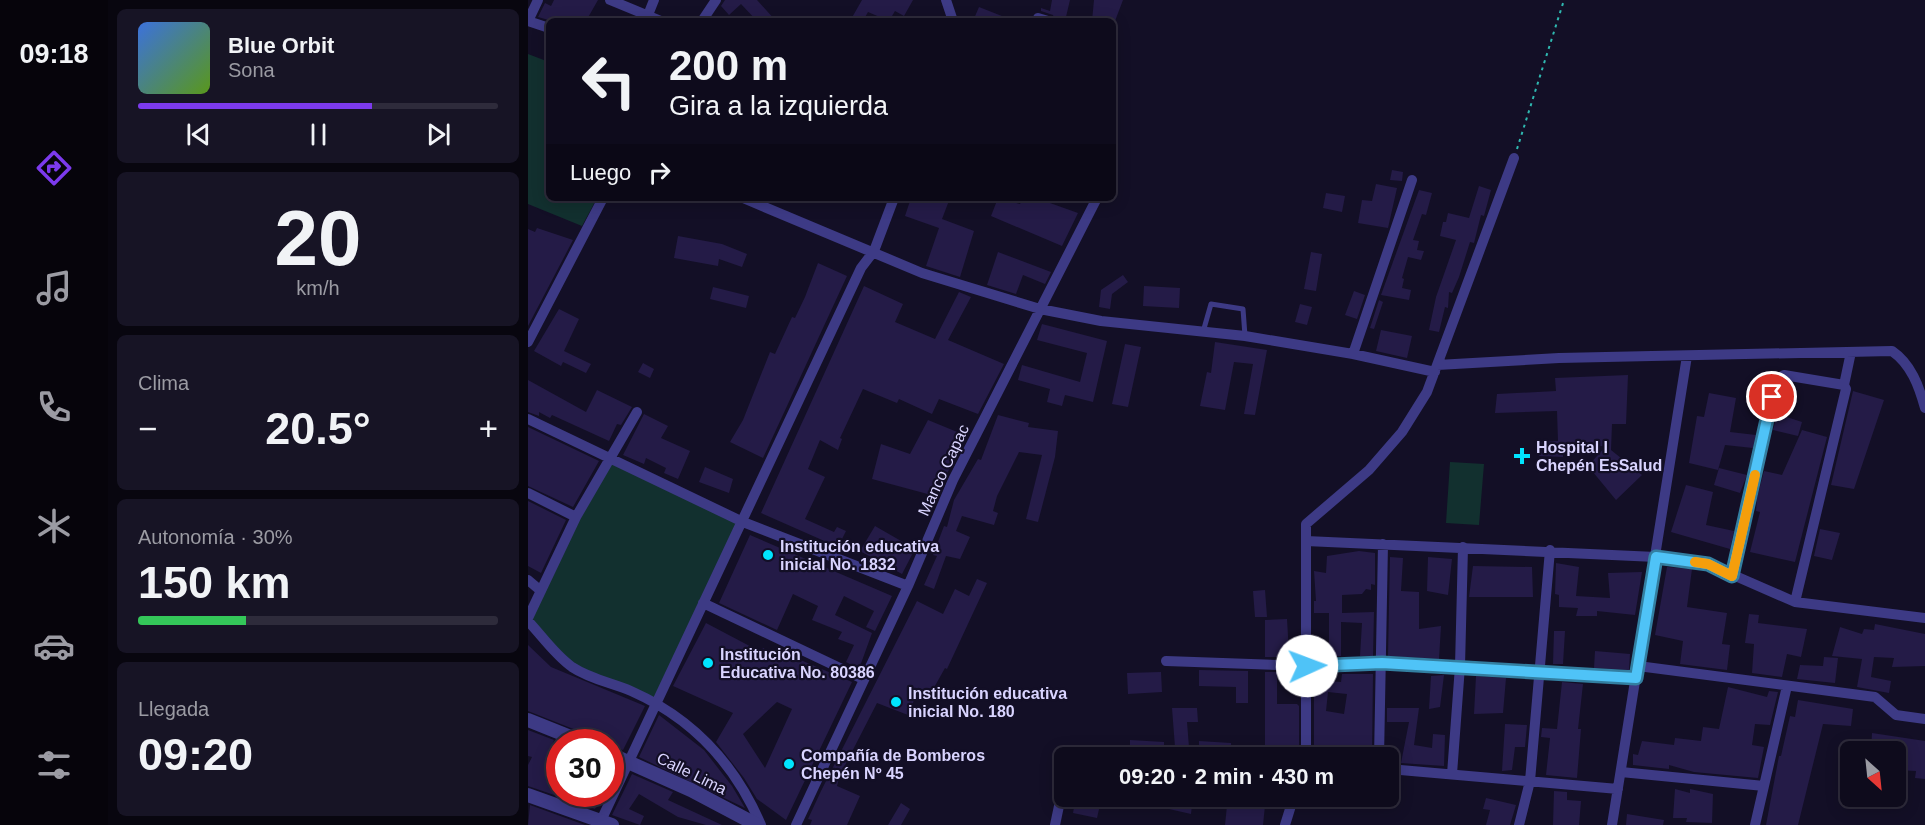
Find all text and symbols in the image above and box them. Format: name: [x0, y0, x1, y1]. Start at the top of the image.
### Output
text: Blue Orbit: [228, 33, 334, 58]
text: 09:18: [19, 39, 89, 69]
icon: left: [570, 42, 648, 120]
text: 200 m: [669, 42, 788, 89]
text: Sona: [228, 59, 275, 81]
text: Gira a la izquierda: [669, 91, 888, 121]
icon: previous: [182, 118, 215, 151]
icon: pause: [302, 118, 335, 151]
icon: next: [422, 118, 455, 151]
icon: directions: [33, 147, 75, 189]
icon: right: [643, 156, 676, 189]
text: Luego: [570, 160, 631, 185]
text: 20: [275, 194, 361, 282]
icon: music: [33, 267, 75, 309]
text: km/h: [296, 277, 340, 299]
pin: [1746, 371, 1797, 422]
text: Clima: [138, 372, 189, 394]
icon: arrive: [1755, 380, 1788, 413]
icon: phone: [33, 386, 75, 428]
text: 20.5°: [265, 403, 371, 454]
text: −: [138, 410, 157, 447]
text: +: [479, 410, 498, 447]
street label: Manco Capac: [915, 422, 972, 519]
place label: Hospital I Chepén EsSalud: [1536, 439, 1662, 474]
marker: Hospital I Chepén EsSalud: [1513, 447, 1531, 465]
icon: climate: [33, 505, 75, 547]
text: Autonomía · 30%: [138, 526, 293, 548]
place label: Institución educativa inicial No. 1832: [780, 538, 939, 573]
marker: Institución educativa inicial No. 1832: [761, 548, 775, 562]
text: 150 km: [138, 557, 291, 608]
icon: car: [33, 625, 75, 667]
position arrow: [1275, 634, 1339, 698]
place label: Institución Educativa No. 80386: [720, 646, 875, 681]
marker: Institución Educativa No. 80386: [701, 656, 715, 670]
place label: Institución educativa inicial No. 180: [908, 685, 1067, 720]
marker: Institución educativa inicial No. 180: [889, 695, 903, 709]
text: Llegada: [138, 698, 209, 720]
text: 09:20: [138, 729, 253, 780]
speed limit sign: 30: [546, 729, 624, 807]
north arrow: [1840, 741, 1906, 807]
map controls: [1840, 741, 1906, 807]
icon: filters: [33, 744, 75, 786]
place label: Compañía de Bomberos Chepén Nº 45: [801, 747, 985, 782]
street label: Calle Lima: [654, 749, 730, 798]
marker: Compañía de Bomberos Chepén Nº 45: [782, 757, 796, 771]
text: 09:20 · 2 min · 430 m: [1119, 764, 1334, 789]

